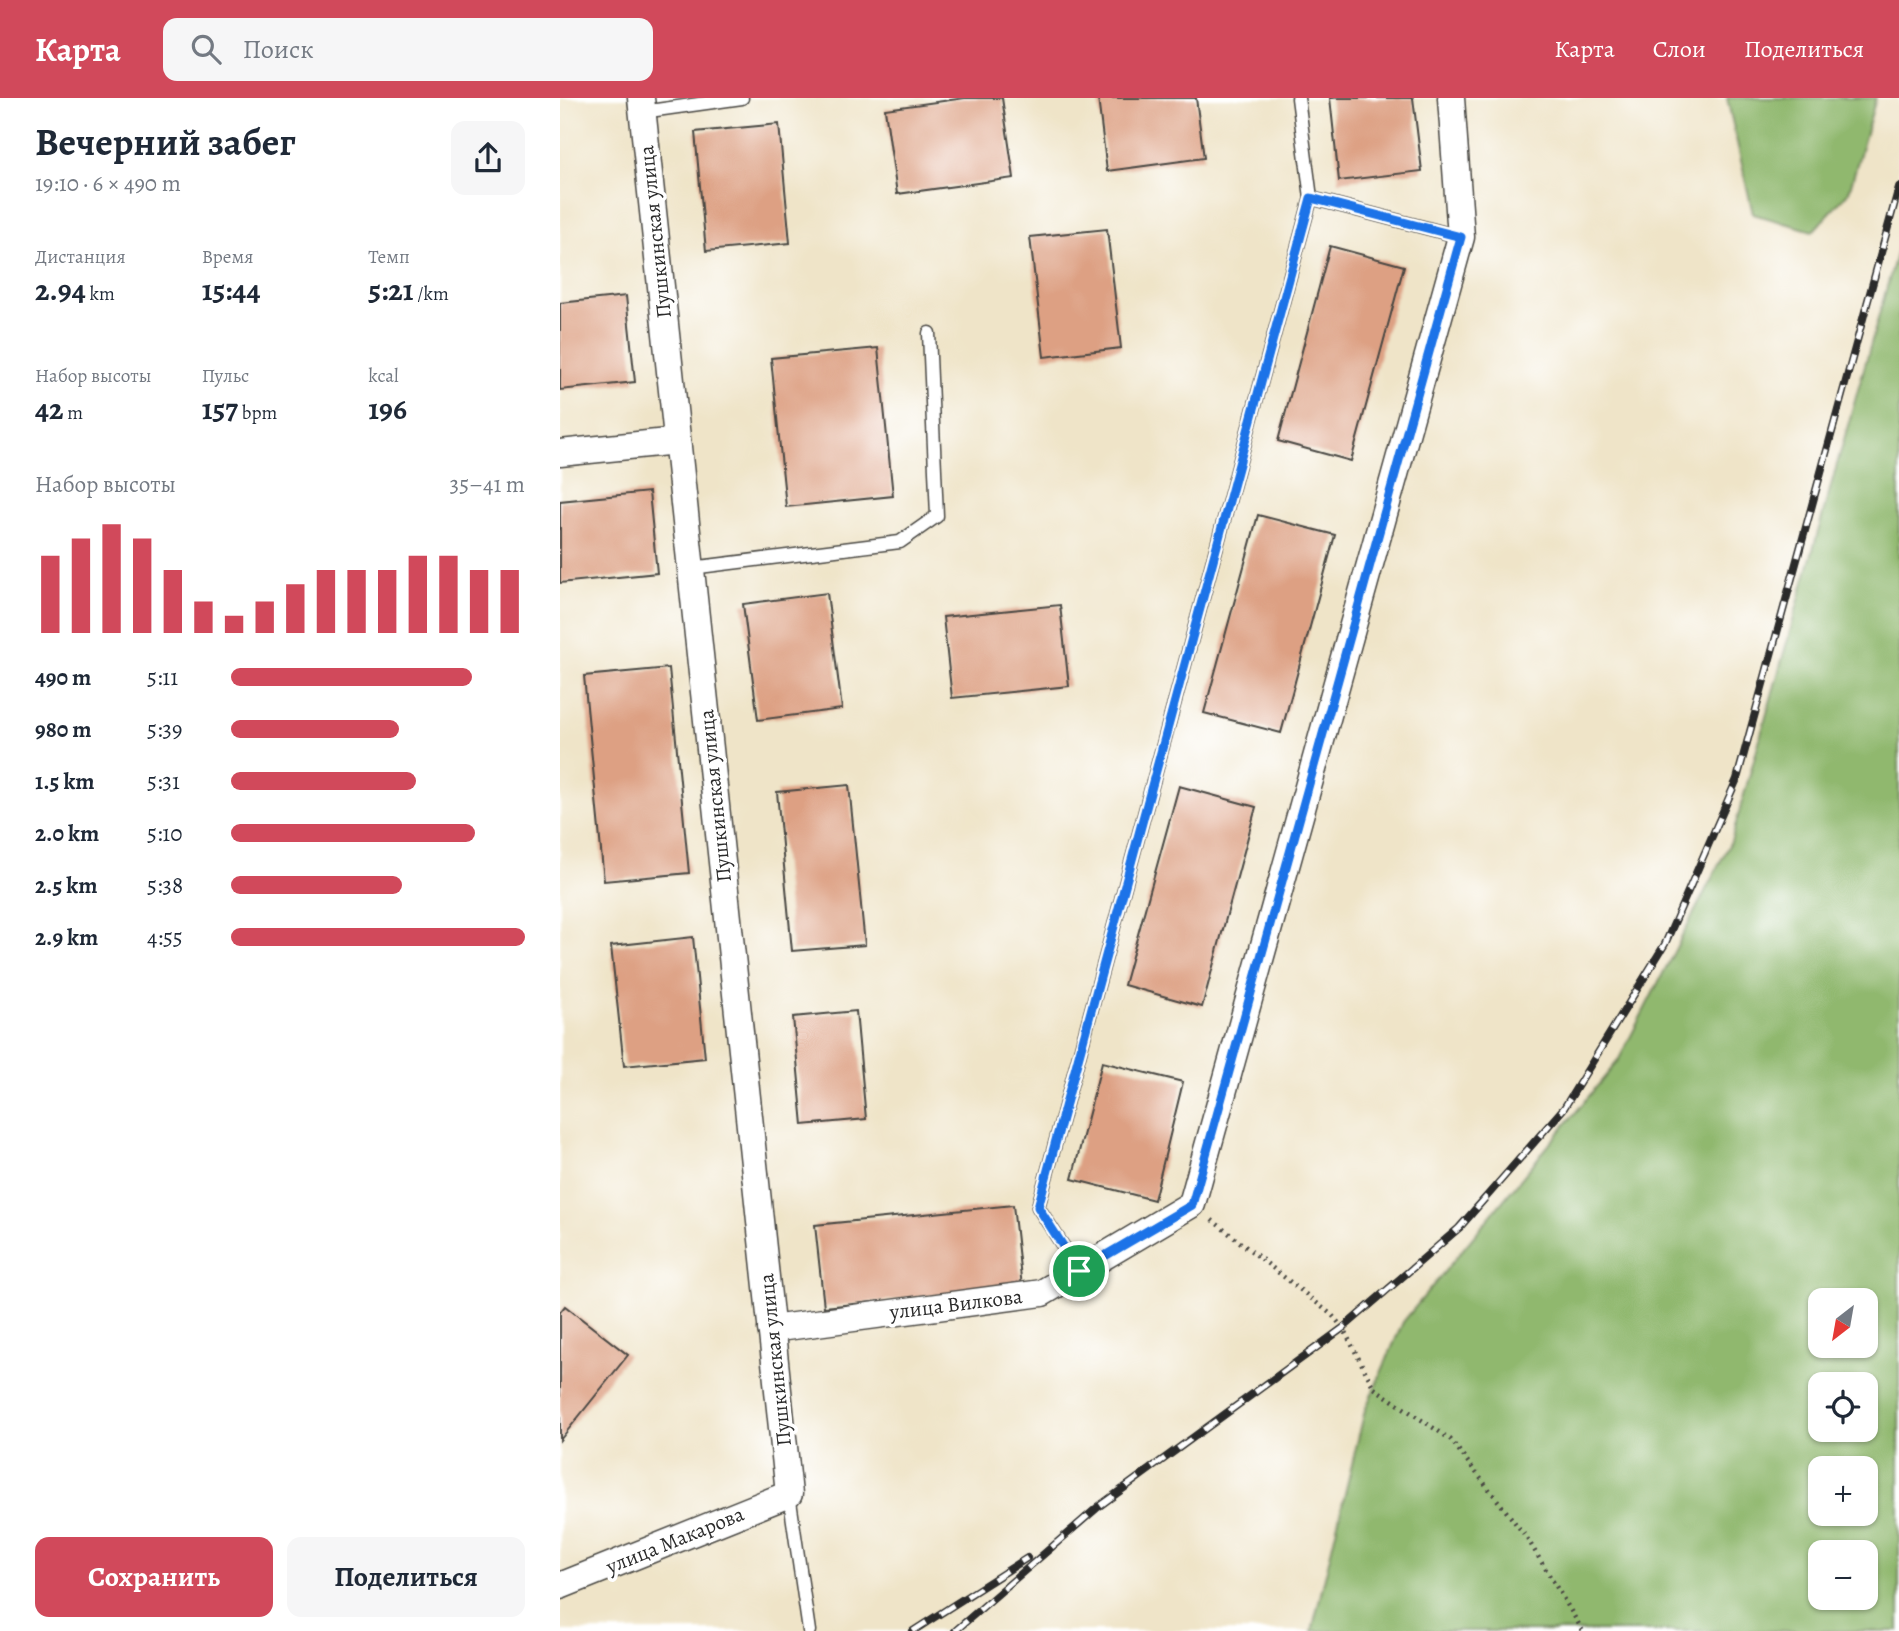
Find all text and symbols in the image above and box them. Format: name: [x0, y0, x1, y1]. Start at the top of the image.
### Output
search box: [163, 18, 653, 81]
text: Карта: [35, 27, 121, 72]
icon: search: [187, 30, 225, 68]
text: Поиск: [243, 32, 314, 67]
text: Карта: [1554, 33, 1615, 65]
text: Слои: [1653, 33, 1706, 65]
text: Поделиться: [1744, 33, 1864, 65]
text: Вечерний забег: [35, 116, 296, 168]
button: share: [451, 121, 525, 195]
street label: Пушкинская улица: [632, 144, 678, 320]
text: 19:10 · 6 × 490 m: [35, 168, 181, 199]
text: Дистанция: [35, 244, 126, 270]
text: Время: [202, 244, 253, 270]
text: Темп: [368, 244, 410, 270]
text: 2.94: [35, 270, 86, 310]
text: 15:44: [202, 270, 261, 310]
text: 5:21: [368, 270, 414, 310]
text: km: [86, 281, 115, 307]
text: /km: [414, 281, 449, 307]
text: Набор высоты: [35, 363, 151, 389]
text: Пульс: [202, 363, 249, 389]
text: kcal: [368, 363, 399, 389]
text: 42: [35, 389, 64, 429]
text: 157: [202, 389, 238, 429]
text: 196: [368, 389, 407, 429]
text: m: [64, 400, 83, 426]
text: bpm: [238, 400, 277, 426]
text: Набор высоты: [35, 469, 176, 500]
text: 35–41 m: [450, 469, 525, 500]
text: 490 m: [35, 662, 91, 693]
text: 5:11: [147, 662, 178, 693]
street label: Пушкинская улица: [692, 708, 738, 884]
text: 980 m: [35, 714, 92, 745]
text: 5:39: [147, 714, 182, 745]
text: 1.5 km: [35, 766, 95, 797]
text: 5:31: [147, 766, 180, 797]
text: 2.0 km: [35, 818, 99, 849]
text: 5:10: [147, 818, 183, 849]
text: 2.5 km: [35, 870, 97, 901]
text: 5:38: [147, 870, 183, 901]
text: 2.9 km: [35, 922, 98, 953]
text: 4:55: [147, 922, 183, 953]
pin: [1049, 1241, 1109, 1301]
icon: arrive: [1060, 1252, 1098, 1290]
street label: Пушкинская улица: [752, 1272, 798, 1448]
street label: улица Вилкова: [887, 1282, 1024, 1326]
north arrow: [1808, 1288, 1878, 1358]
map controls: [1808, 1288, 1878, 1610]
button: locate: [1808, 1372, 1878, 1442]
button: +: [1808, 1456, 1878, 1526]
street label: улица Макарова: [601, 1499, 748, 1581]
button: Сохранить: [35, 1537, 273, 1617]
button: Поделиться: [287, 1537, 525, 1617]
button: −: [1808, 1540, 1878, 1610]

